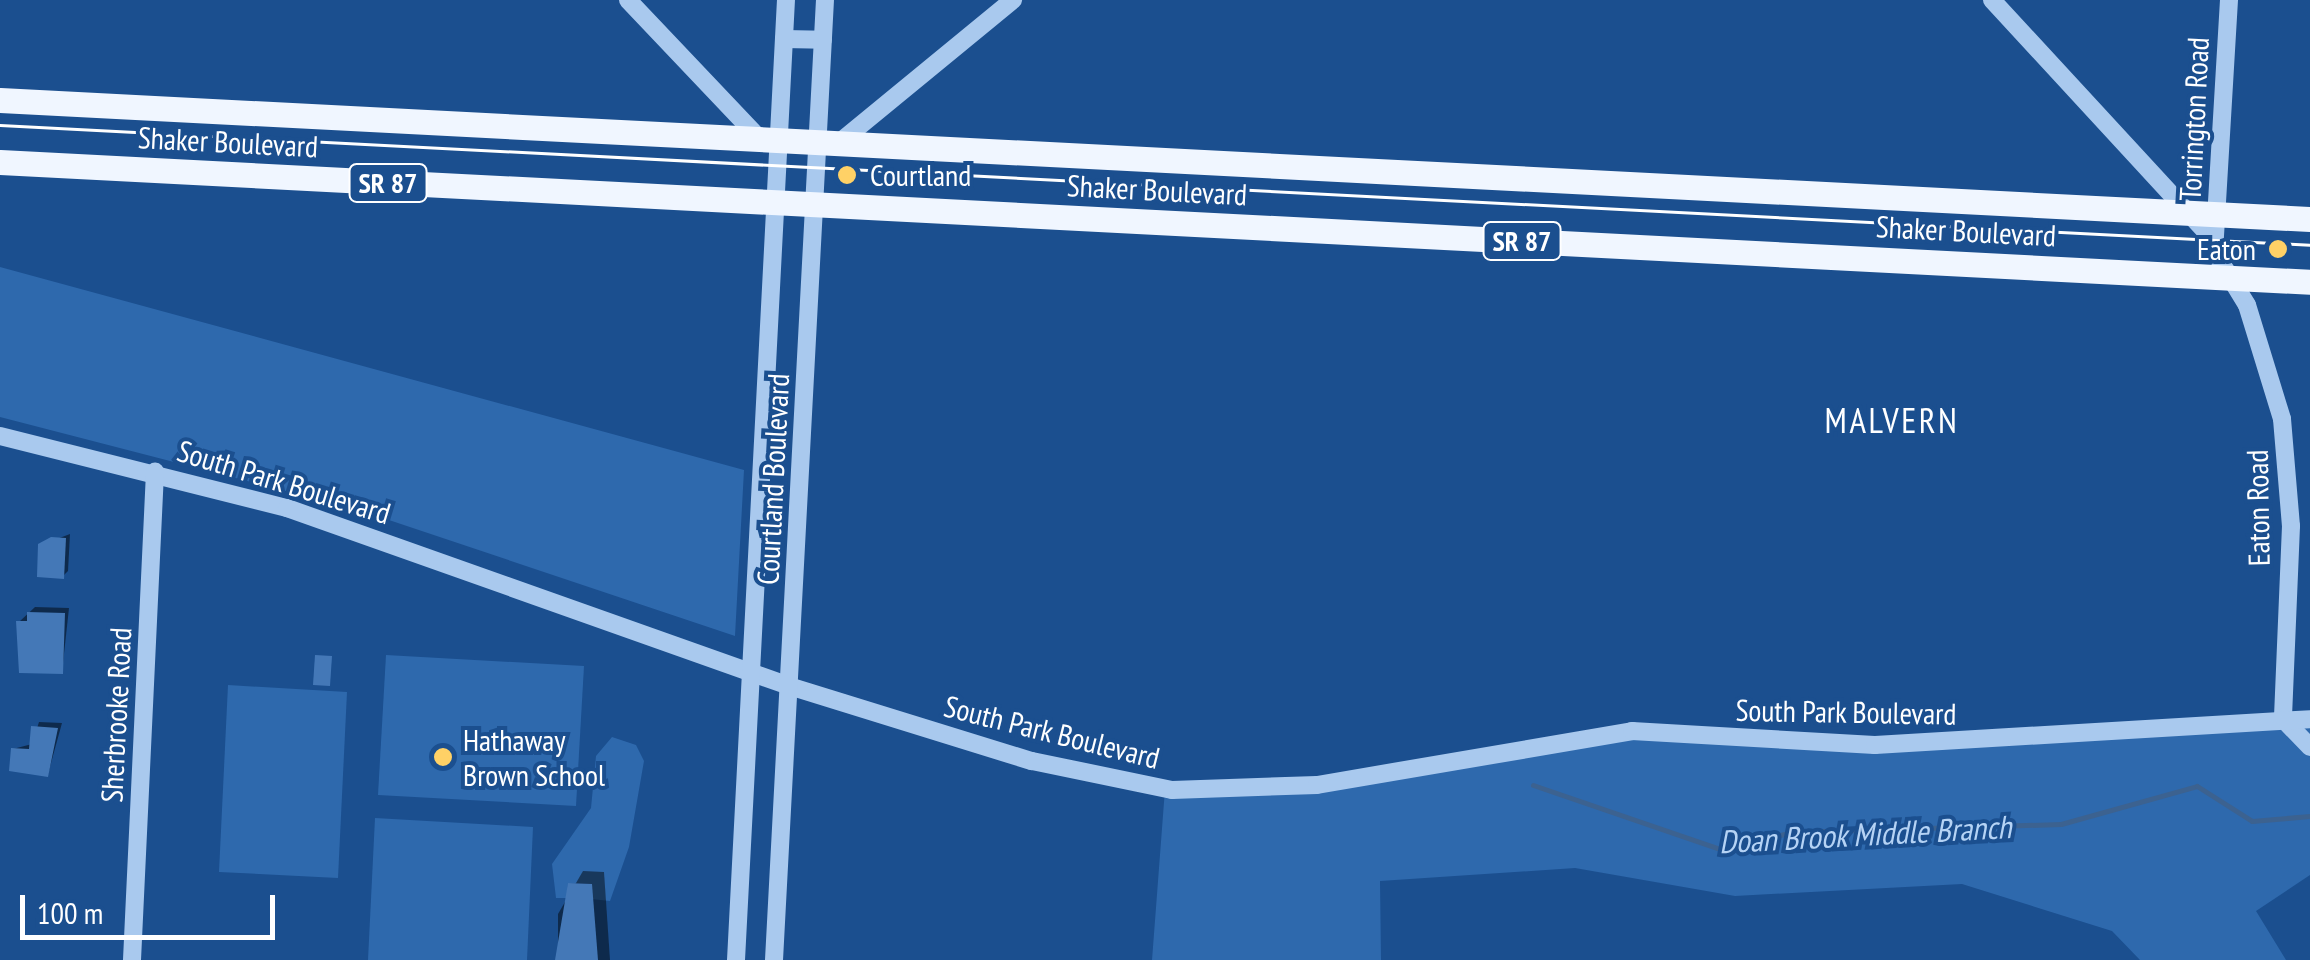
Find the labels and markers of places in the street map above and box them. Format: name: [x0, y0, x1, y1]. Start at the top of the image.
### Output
place label: Courtland: [870, 157, 971, 193]
marker: Courtland: [834, 162, 860, 188]
place label: Eaton: [2197, 231, 2256, 267]
marker: Eaton: [2265, 236, 2291, 262]
place label: Hathaway Brown School: [463, 722, 605, 792]
marker: Hathaway Brown School: [432, 746, 454, 768]

